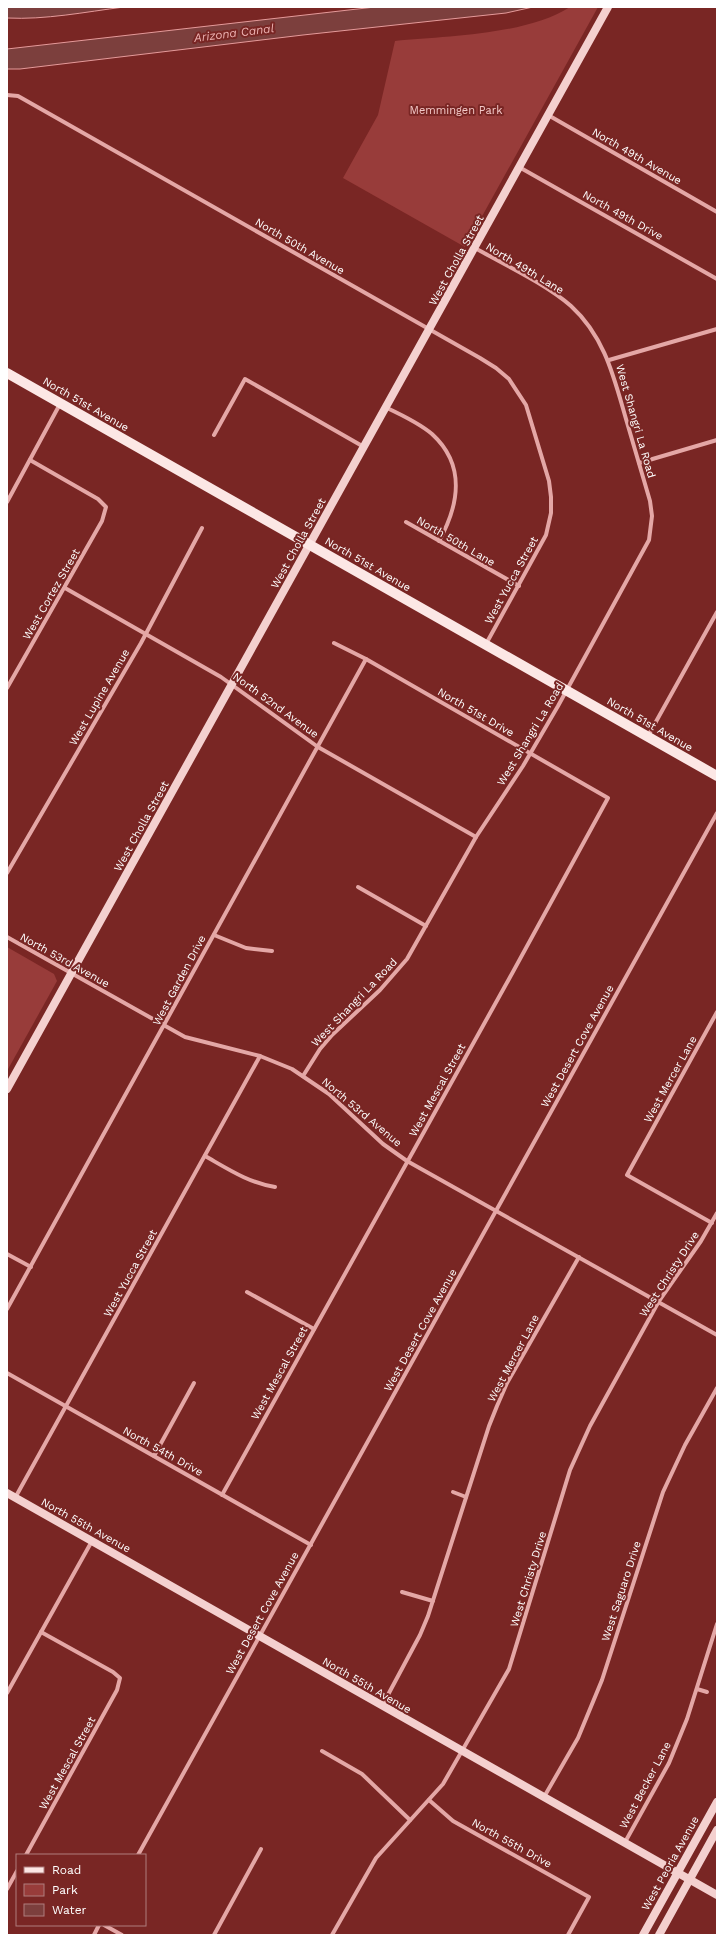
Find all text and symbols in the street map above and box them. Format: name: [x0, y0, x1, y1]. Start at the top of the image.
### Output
water label: Arizona Canal: [192, 21, 275, 45]
park label: Memmingen Park: [410, 104, 502, 117]
street label: North 49th Avenue: [590, 126, 684, 187]
street label: North 49th Drive: [580, 188, 665, 243]
street label: West Cholla Street: [426, 212, 487, 308]
street label: North 50th Avenue: [253, 216, 347, 277]
street label: North 49th Lane: [483, 240, 566, 297]
street label: West Shangri La Road: [613, 363, 658, 480]
street label: North 51st Avenue: [40, 374, 131, 434]
street label: West Cholla Street: [268, 495, 329, 591]
street label: North 50th Lane: [414, 514, 497, 569]
street label: North 51st Avenue: [322, 534, 413, 594]
street label: West Yucca Street: [482, 534, 541, 626]
street label: West Cortez Street: [20, 546, 83, 642]
street label: West Lupine Avenue: [67, 647, 132, 748]
street label: North 52nd Avenue: [230, 670, 321, 741]
street label: West Shangri La Road: [495, 680, 566, 788]
street label: North 51st Drive: [435, 685, 516, 740]
street label: North 51st Avenue: [604, 694, 695, 754]
street label: West Cholla Street: [111, 778, 172, 874]
street label: North 53rd Avenue: [18, 930, 112, 990]
street label: West Garden Drive: [150, 933, 209, 1028]
street label: West Shangri La Road: [309, 955, 400, 1049]
street label: West Desert Cove Avenue: [538, 983, 617, 1110]
street label: West Mercer Lane: [641, 1034, 700, 1125]
street label: West Mescal Street: [406, 1041, 469, 1139]
street label: North 53rd Avenue: [319, 1075, 404, 1150]
street label: West Yucca Street: [101, 1227, 160, 1319]
street label: West Christy Drive: [637, 1229, 702, 1319]
street label: West Desert Cove Avenue: [381, 1267, 460, 1394]
street label: West Mercer Lane: [485, 1312, 542, 1404]
street label: West Mescal Street: [248, 1324, 311, 1422]
street label: North 54th Drive: [120, 1424, 205, 1479]
street label: North 55th Avenue: [39, 1495, 133, 1555]
street label: West Christy Drive: [508, 1530, 549, 1629]
street label: West Saguaro Drive: [599, 1539, 644, 1643]
street label: West Desert Cove Avenue: [223, 1550, 302, 1677]
street label: North 55th Avenue: [320, 1655, 413, 1716]
street label: West Mescal Street: [36, 1714, 99, 1812]
street label: West Becker Lane: [617, 1739, 674, 1831]
street label: West Peoria Avenue: [639, 1814, 702, 1913]
street label: North 55th Drive: [470, 1816, 554, 1871]
legend: [16, 1854, 146, 1926]
text: Road: [52, 1863, 81, 1877]
text: Park: [52, 1883, 78, 1897]
text: Water: [52, 1903, 87, 1917]

